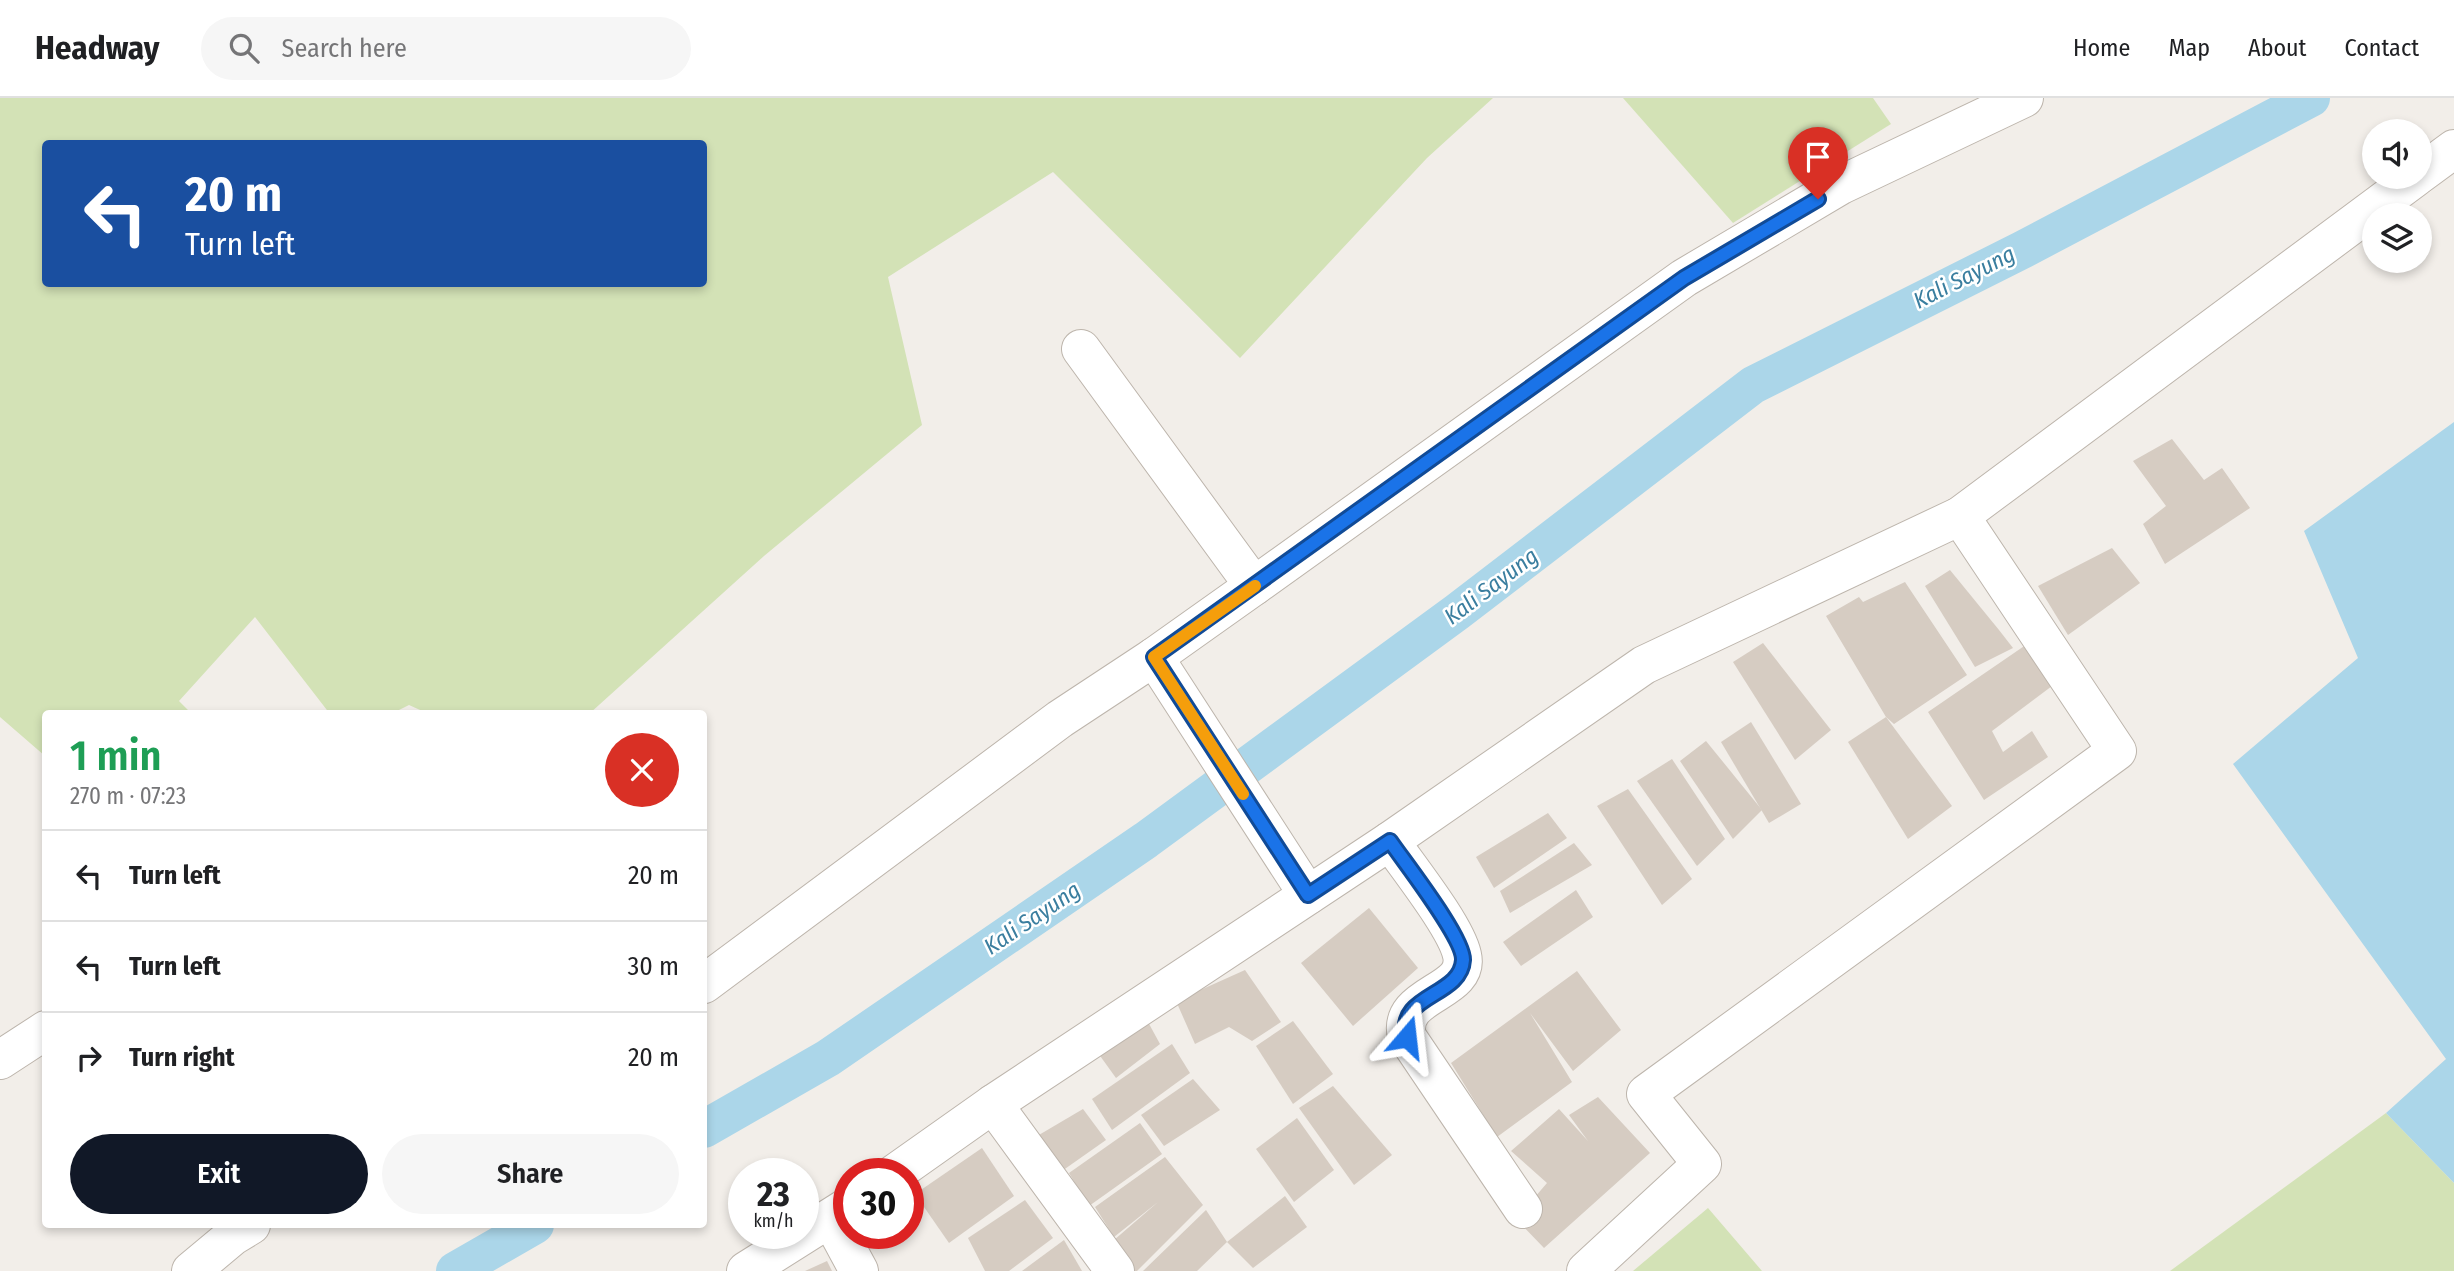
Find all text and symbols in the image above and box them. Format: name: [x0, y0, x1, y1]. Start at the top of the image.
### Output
search box: [201, 17, 691, 80]
text: Headway: [35, 28, 159, 68]
icon: search: [225, 29, 263, 67]
text: Search here: [281, 33, 407, 64]
text: Home: [2073, 34, 2130, 62]
text: Map: [2168, 34, 2210, 62]
text: About: [2248, 34, 2306, 62]
text: Contact: [2344, 34, 2419, 62]
map controls: [2362, 119, 2432, 273]
button: sound: [2362, 119, 2432, 189]
pin: [1788, 127, 1848, 199]
icon: arrive: [1799, 138, 1837, 176]
text: 20 m: [185, 165, 282, 224]
icon: left: [70, 168, 161, 259]
button: layers: [2362, 203, 2432, 273]
text: Turn left: [185, 225, 295, 263]
water label: Kali Sayung: [1909, 240, 2019, 314]
water label: Kali Sayung: [1439, 542, 1543, 630]
text: 1 min: [70, 731, 161, 781]
button: close: [605, 733, 679, 807]
text: 270 m · 07:23: [70, 782, 186, 810]
icon: left: [70, 857, 108, 895]
text: Turn left: [129, 860, 221, 891]
text: 20 m: [628, 860, 679, 891]
water label: Kali Sayung: [978, 876, 1086, 960]
icon: left: [70, 948, 108, 986]
text: Turn left: [129, 951, 221, 982]
text: 30 m: [628, 951, 679, 982]
position arrow: [1370, 1000, 1444, 1074]
icon: right: [70, 1039, 108, 1077]
text: Turn right: [129, 1042, 235, 1073]
text: 20 m: [628, 1042, 679, 1073]
button: Exit: [70, 1134, 368, 1214]
button: Share: [382, 1134, 679, 1214]
speed limit sign: 30: [833, 1158, 924, 1249]
text: 23: [757, 1173, 790, 1215]
text: km/h: [753, 1210, 794, 1232]

